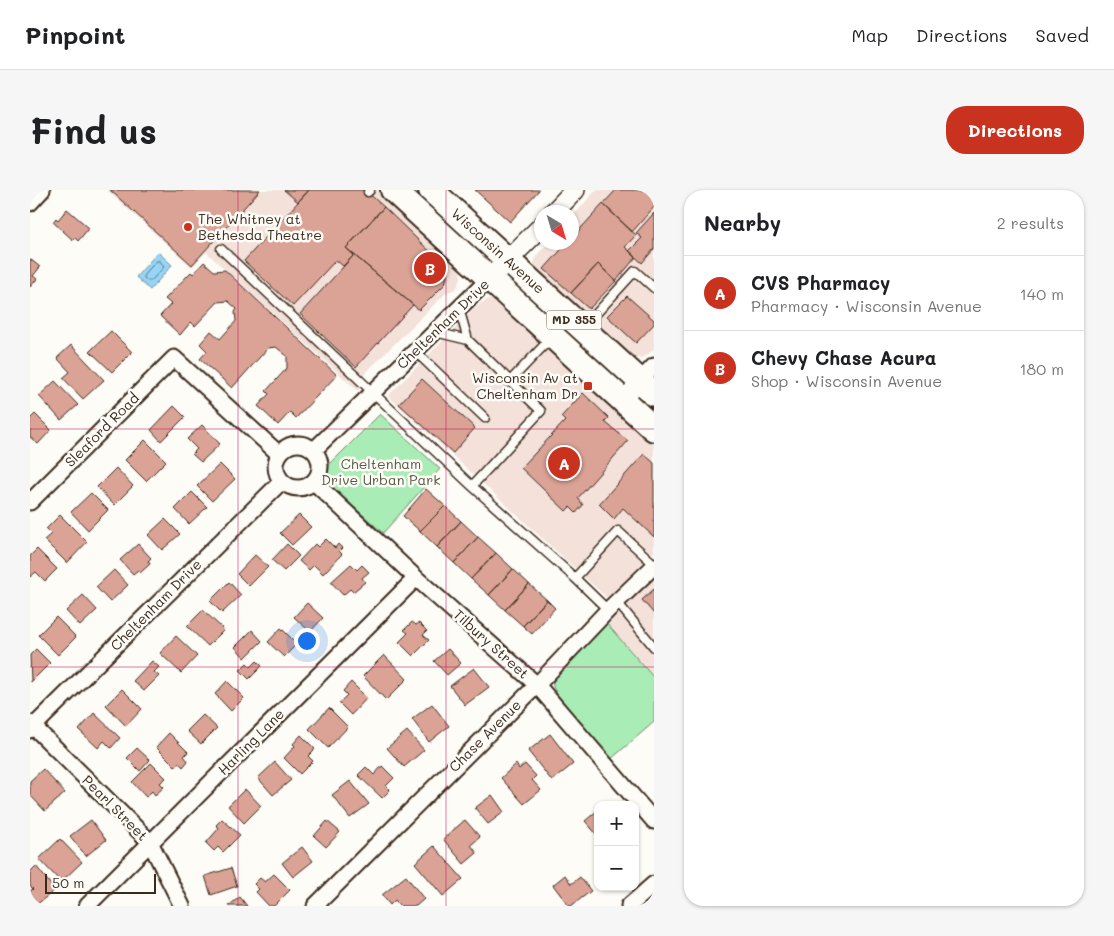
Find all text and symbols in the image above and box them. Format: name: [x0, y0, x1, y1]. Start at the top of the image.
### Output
text: Pinpoint: [25, 19, 126, 50]
text: Map: [851, 23, 888, 47]
text: Directions: [916, 23, 1008, 47]
text: Saved: [1036, 23, 1089, 47]
button: Directions: [946, 106, 1084, 154]
text: Find us: [30, 107, 157, 153]
street label: Wisconsin Avenue: [448, 204, 549, 298]
north arrow: [534, 205, 579, 250]
place label: The Whitney at Bethesda Theatre: [198, 209, 322, 244]
text: Nearby: [704, 209, 781, 236]
text: 2 results: [997, 212, 1064, 233]
marker: The Whitney at Bethesda Theatre: [182, 221, 194, 233]
pin: B: [414, 249, 446, 287]
text: CVS Pharmacy: [751, 270, 890, 295]
street label: Cheltenham Drive: [392, 274, 493, 373]
text: A: [714, 283, 726, 304]
text: 140 m: [1020, 283, 1064, 304]
text: Pharmacy · Wisconsin Avenue: [751, 295, 982, 316]
road number: MD 355: [546, 310, 602, 330]
text: Chevy Chase Acura: [751, 345, 937, 370]
text: B: [715, 358, 725, 379]
text: 180 m: [1019, 358, 1064, 379]
place label: Wisconsin Av at Cheltenham Dr: [472, 368, 578, 403]
text: Shop · Wisconsin Avenue: [751, 370, 942, 391]
marker: Wisconsin Av at Cheltenham Dr: [582, 380, 594, 392]
street label: Sleaford Road: [60, 388, 143, 471]
pin: A: [548, 444, 580, 482]
park label: Cheltenham Drive Urban Park: [321, 454, 441, 489]
street label: Cheltenham Drive: [106, 555, 205, 654]
street label: Tilbury Street: [449, 605, 533, 683]
your location: [294, 628, 320, 654]
street label: Chase Avenue: [444, 695, 525, 776]
street label: Harling Lane: [213, 704, 288, 779]
street label: Pearl Street: [78, 771, 152, 845]
map controls: [594, 801, 639, 891]
button: +: [594, 801, 639, 846]
button: −: [594, 846, 639, 891]
scale bar: [45, 871, 156, 894]
text: 50 m: [52, 873, 84, 892]

